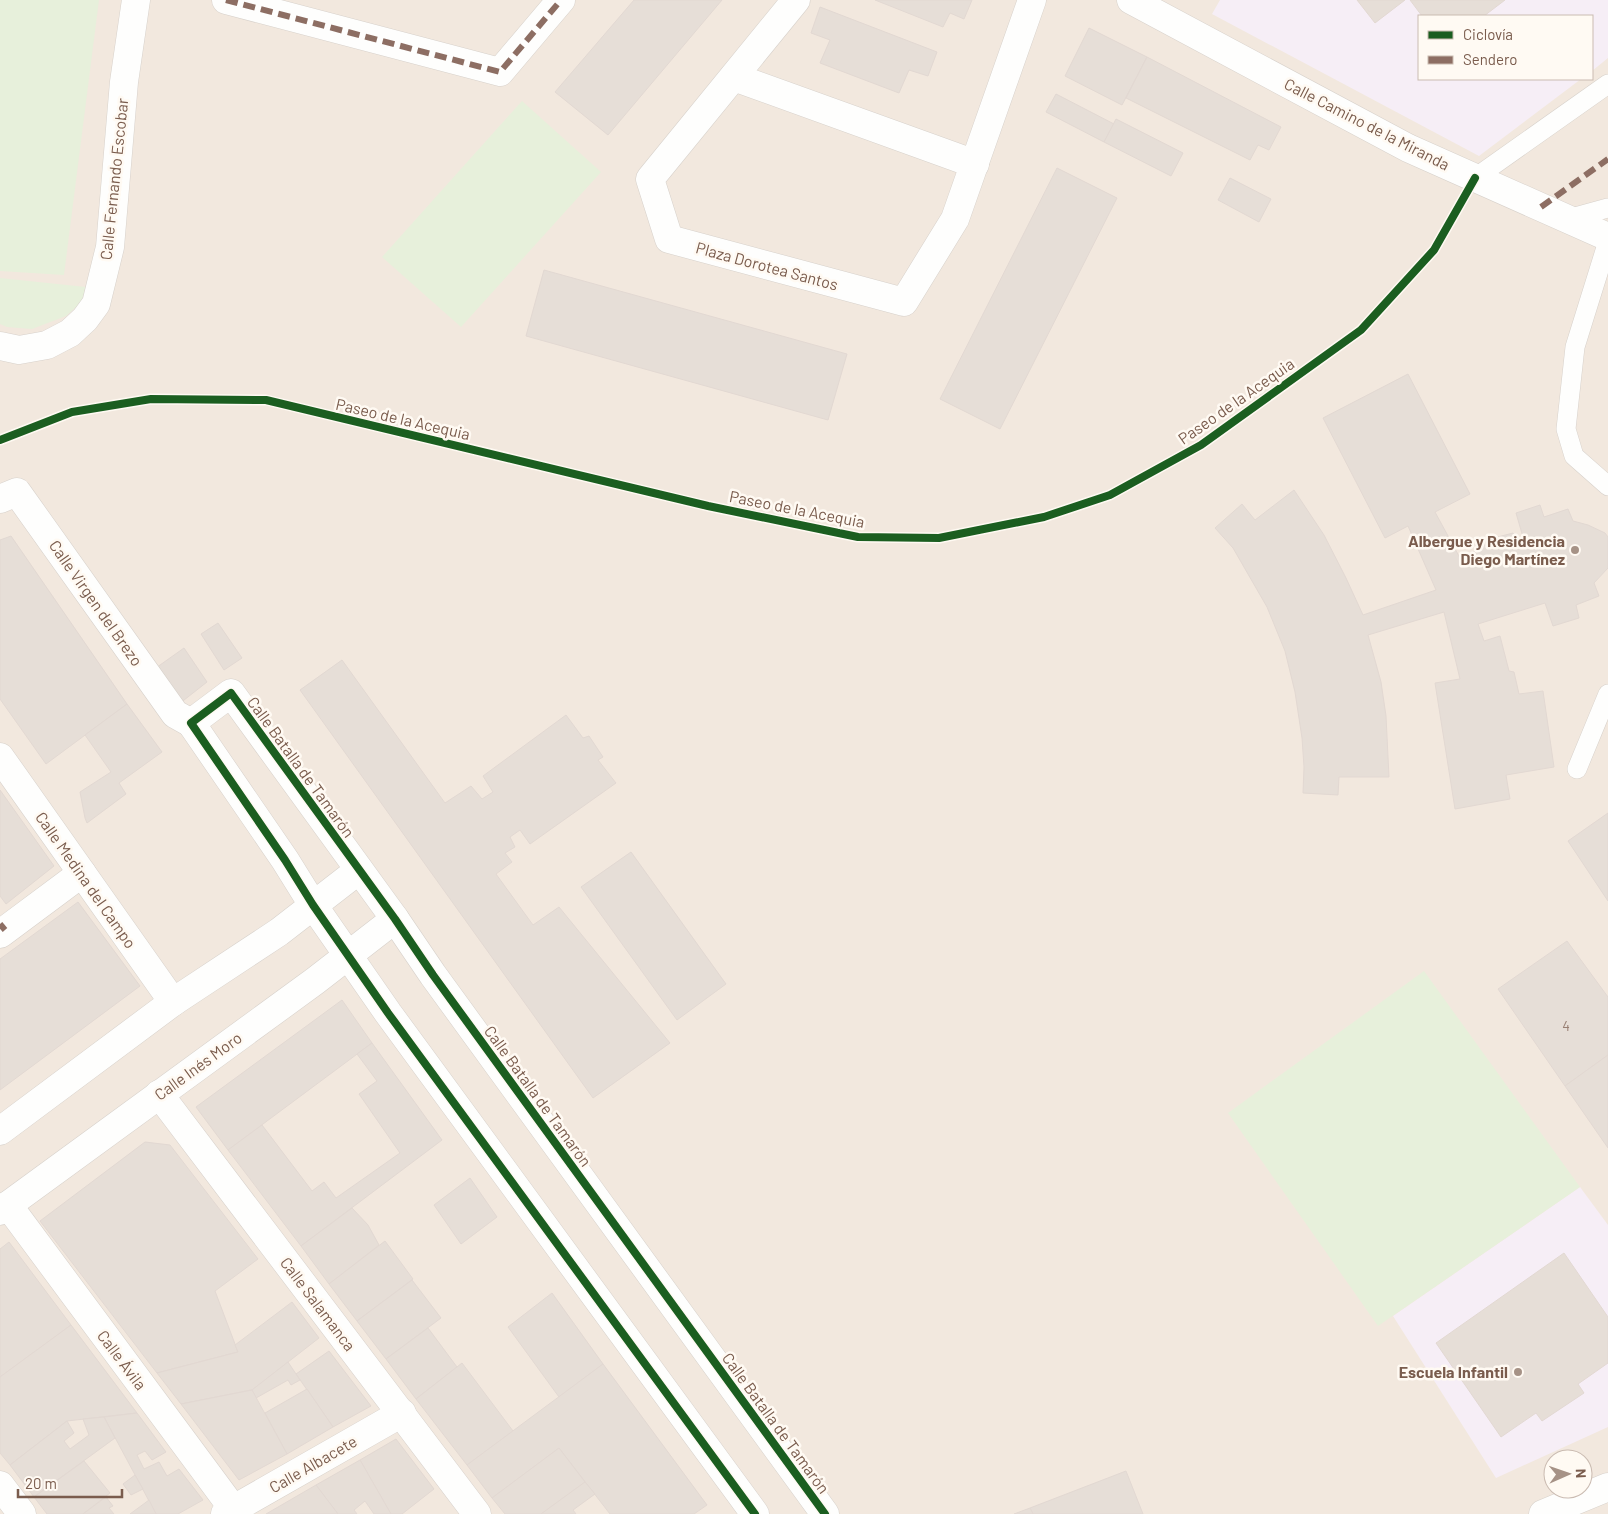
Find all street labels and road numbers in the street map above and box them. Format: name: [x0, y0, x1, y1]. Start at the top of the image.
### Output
street label: Calle Camino de la Miranda: [1281, 74, 1453, 174]
street label: Calle Fernando Escobar: [96, 97, 131, 261]
street label: Plaza Dorotea Santos: [694, 237, 840, 294]
street label: Paseo de la Acequia: [1174, 353, 1297, 448]
street label: Paseo de la Acequia: [334, 394, 472, 443]
street label: Paseo de la Acequia: [728, 486, 866, 531]
street label: Calle Virgen del Brezo: [46, 536, 147, 669]
street label: Calle Batalla de Tamarón: [244, 693, 359, 841]
street label: Calle Medina del Campo: [32, 808, 141, 952]
street label: Calle Batalla de Tamarón: [481, 1022, 596, 1170]
street label: Calle Inés Moro: [150, 1028, 245, 1104]
street label: Calle Salamanca: [277, 1253, 360, 1354]
street label: Calle Ávila: [94, 1326, 151, 1393]
street label: Calle Batalla de Tamarón: [719, 1349, 834, 1497]
street label: Calle Albacete: [266, 1431, 360, 1496]

